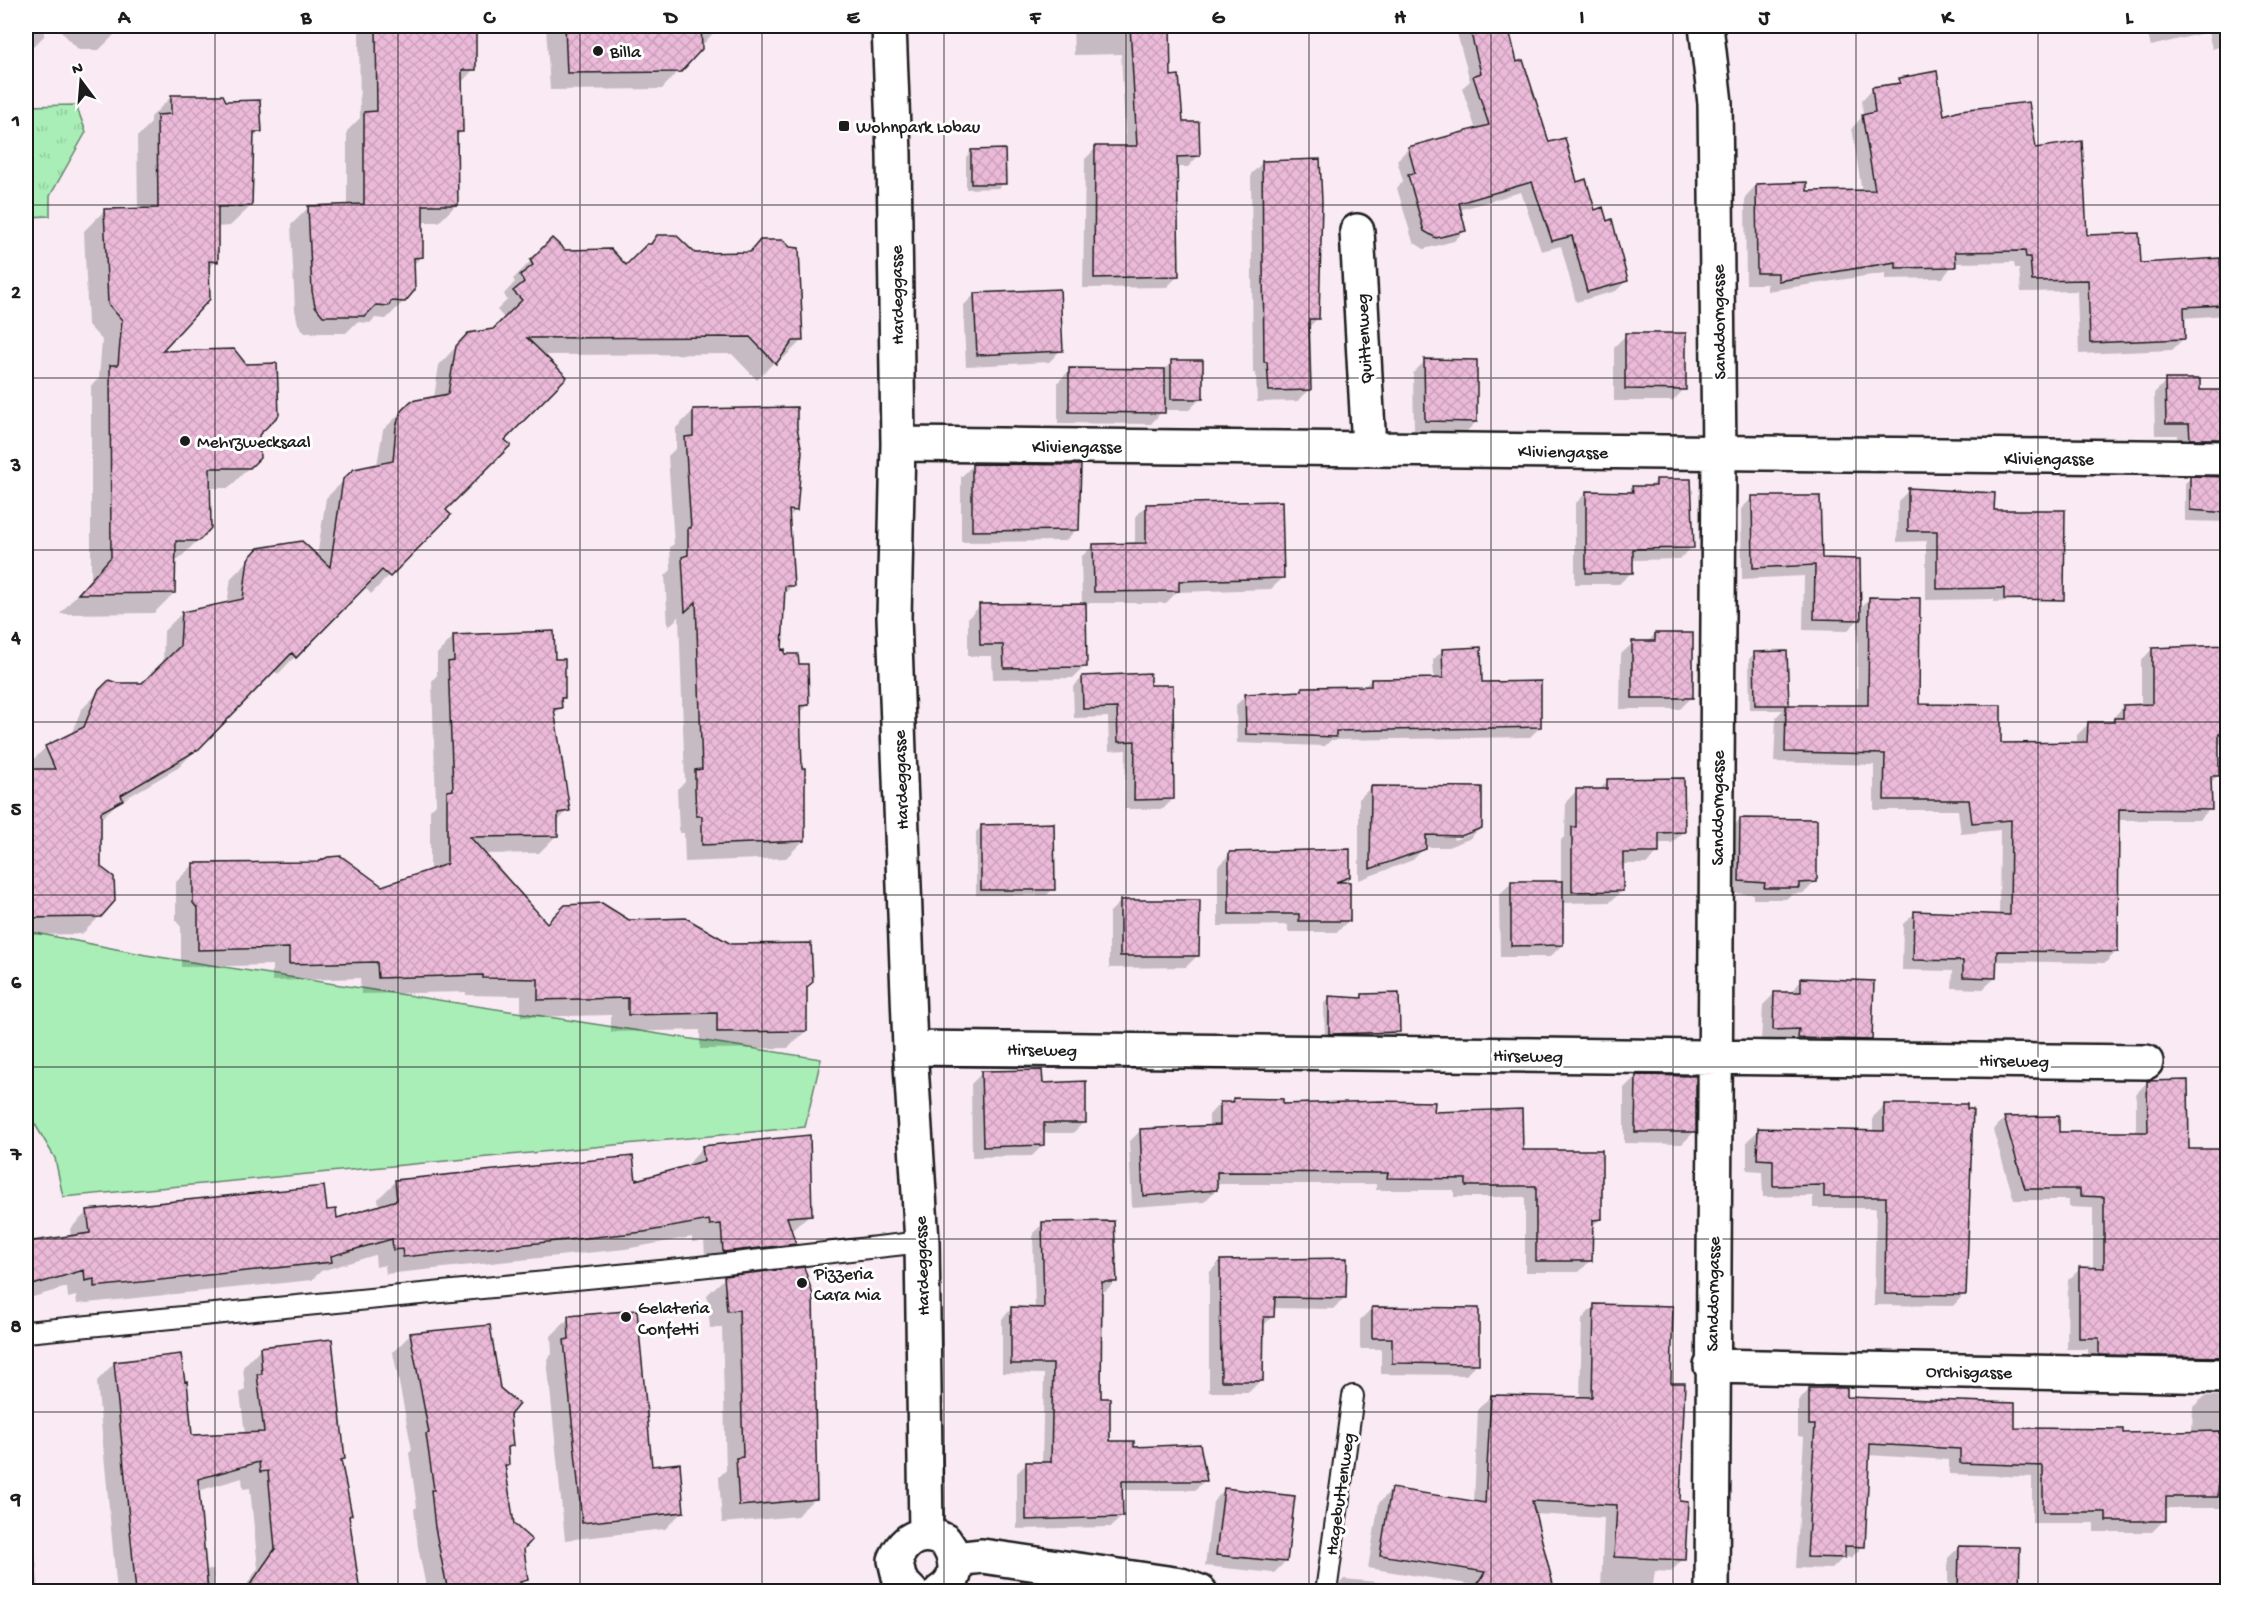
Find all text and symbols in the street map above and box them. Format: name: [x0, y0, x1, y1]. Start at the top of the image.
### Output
text: A: [117, 8, 132, 31]
text: B: [300, 8, 312, 31]
text: C: [483, 8, 497, 31]
text: D: [662, 8, 678, 31]
text: E: [847, 8, 861, 31]
text: F: [1029, 8, 1042, 31]
text: G: [1212, 8, 1226, 31]
text: H: [1394, 8, 1406, 31]
text: I: [1580, 8, 1585, 31]
text: J: [1758, 8, 1771, 31]
text: K: [1940, 8, 1955, 31]
text: L: [2125, 8, 2134, 31]
place label: Billa: [609, 43, 642, 64]
marker: Billa: [591, 44, 605, 58]
north arrow: [51, 51, 111, 111]
text: N: [70, 59, 86, 81]
text: 1: [11, 111, 20, 134]
place label: Wohnpark Lobau: [856, 118, 981, 139]
marker: Wohnpark Lobau: [837, 119, 851, 133]
street label: Hardeggasse: [887, 244, 910, 345]
street label: Sanddorngasse: [1709, 264, 1732, 380]
text: 2: [11, 283, 21, 306]
street label: Quittenweg: [1353, 293, 1378, 385]
place label: Mehrzwecksaal: [197, 433, 311, 454]
marker: Mehrzwecksaal: [178, 434, 192, 448]
street label: Kliviengasse: [1032, 438, 1123, 459]
street label: Kliviengasse: [1518, 442, 1609, 465]
street label: Kliviengasse: [2004, 450, 2095, 471]
text: 3: [10, 456, 21, 479]
text: 4: [10, 628, 21, 651]
street label: Hardeggasse: [890, 729, 915, 830]
street label: Sanddorngasse: [1709, 750, 1730, 866]
text: 5: [11, 800, 22, 823]
text: 6: [11, 973, 22, 996]
street label: Hirseweg: [1007, 1040, 1077, 1063]
street label: Hirseweg: [1493, 1046, 1563, 1069]
street label: Hirseweg: [1979, 1051, 2049, 1074]
text: 7: [10, 1145, 23, 1168]
street label: Hardeggasse: [911, 1215, 936, 1316]
street label: Sanddorngasse: [1703, 1236, 1726, 1352]
place label: Pizzeria Cara Mia: [813, 1265, 882, 1307]
marker: Pizzeria Cara Mia: [795, 1276, 809, 1290]
place label: Gelateria Confetti: [638, 1299, 711, 1341]
marker: Gelateria Confetti: [619, 1310, 633, 1324]
text: 8: [11, 1317, 22, 1340]
street label: Orchisgasse: [1926, 1362, 2013, 1385]
street label: Hagebuttenweg: [1322, 1432, 1360, 1557]
text: 9: [10, 1490, 21, 1513]

